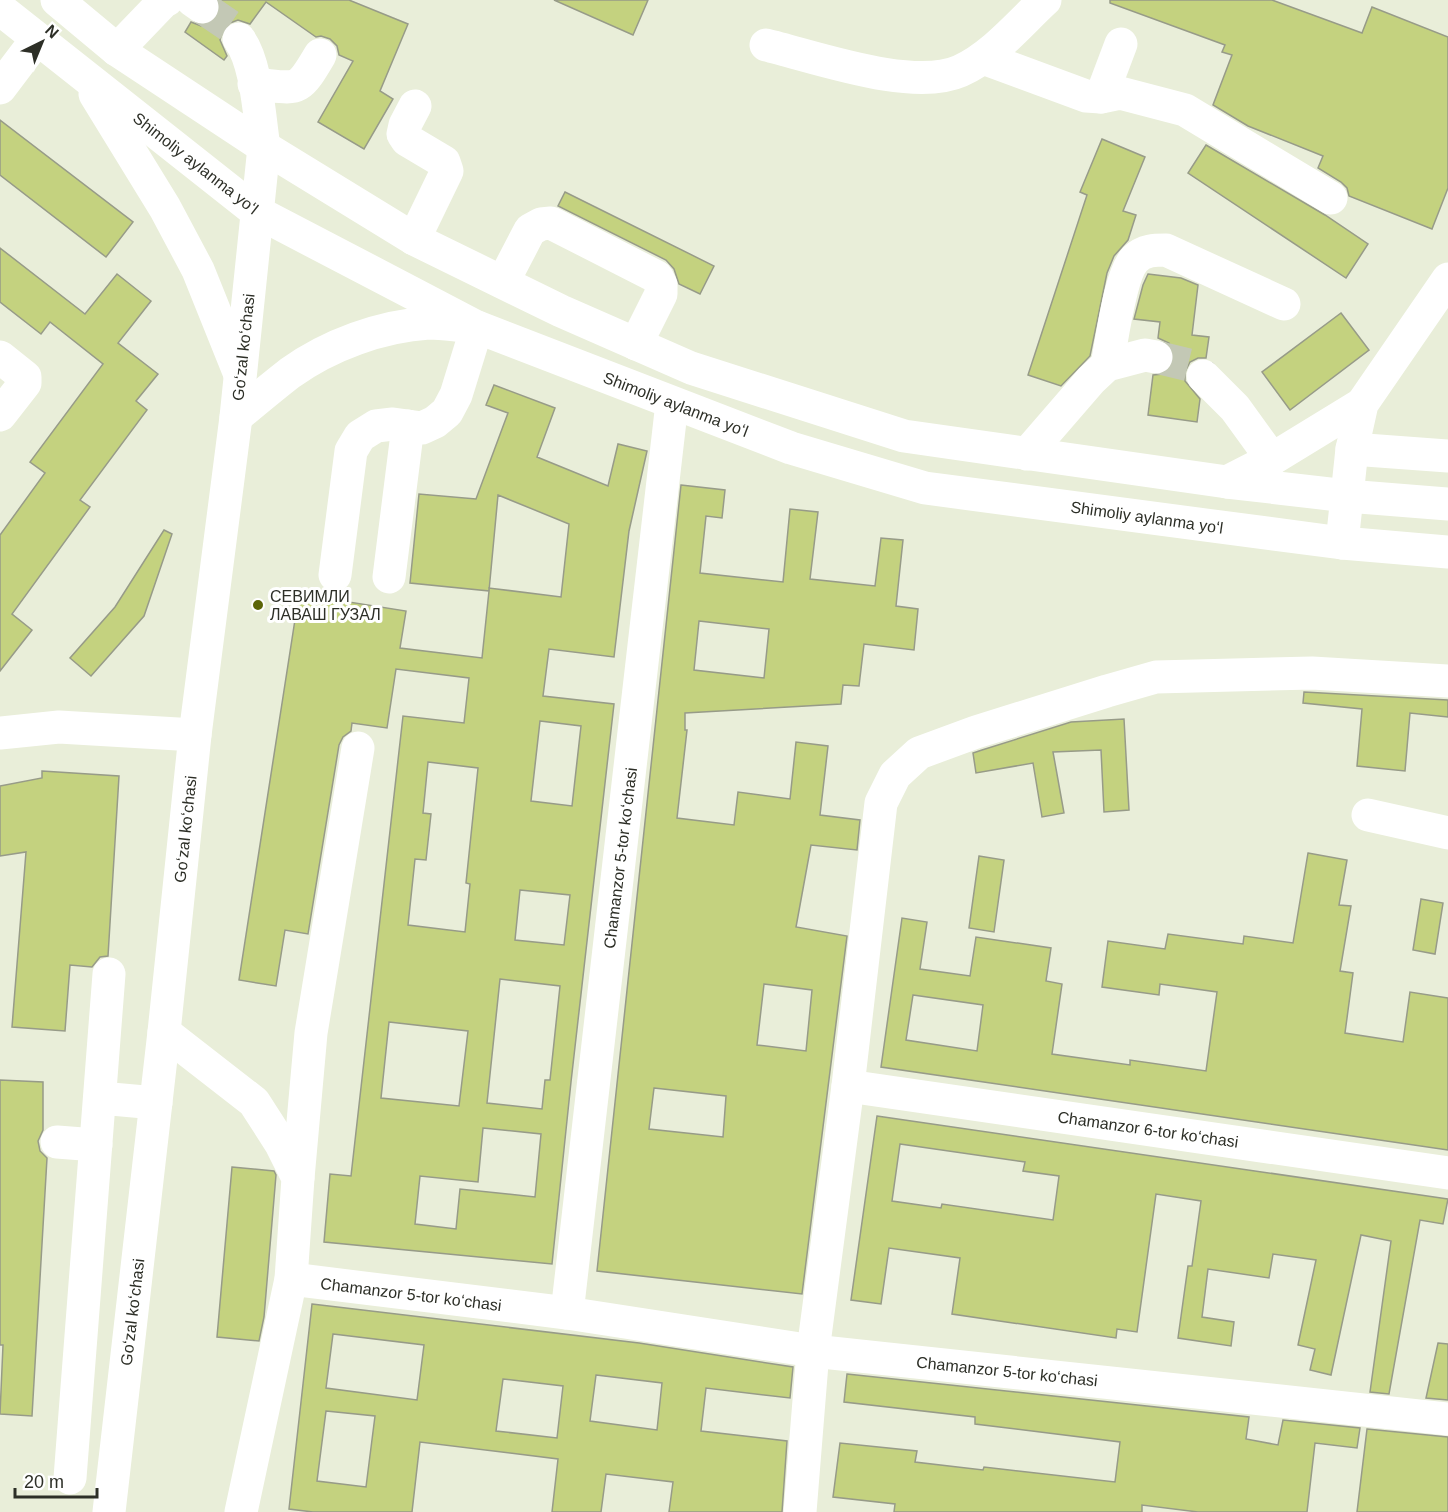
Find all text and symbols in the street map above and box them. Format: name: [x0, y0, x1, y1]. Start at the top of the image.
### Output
north arrow: [12, 12, 72, 72]
text: N: [42, 21, 62, 42]
street label: Shimoliy aylanma yoʻl: [130, 109, 262, 217]
street label: Goʻzal koʻchasi: [229, 293, 258, 401]
street label: Shimoliy aylanma yoʻl: [601, 369, 751, 440]
street label: Shimoliy aylanma yoʻl: [1070, 498, 1224, 537]
place label: СЕВИМЛИ ЛАВАШ ГУЗАЛ: [270, 588, 381, 623]
marker: СЕВИМЛИ ЛАВАШ ГУЗАЛ: [251, 598, 265, 612]
street label: Chamanzor 5-tor koʻchasi: [601, 767, 640, 950]
street label: Goʻzal koʻchasi: [171, 775, 200, 883]
street label: Chamanzor 6-tor koʻchasi: [1056, 1108, 1239, 1151]
street label: Goʻzal koʻchasi: [118, 1258, 147, 1367]
street label: Chamanzor 5-tor koʻchasi: [319, 1275, 502, 1314]
street label: Chamanzor 5-tor koʻchasi: [915, 1354, 1098, 1389]
scale bar: [15, 1461, 98, 1499]
text: 20 m: [24, 1472, 64, 1492]

